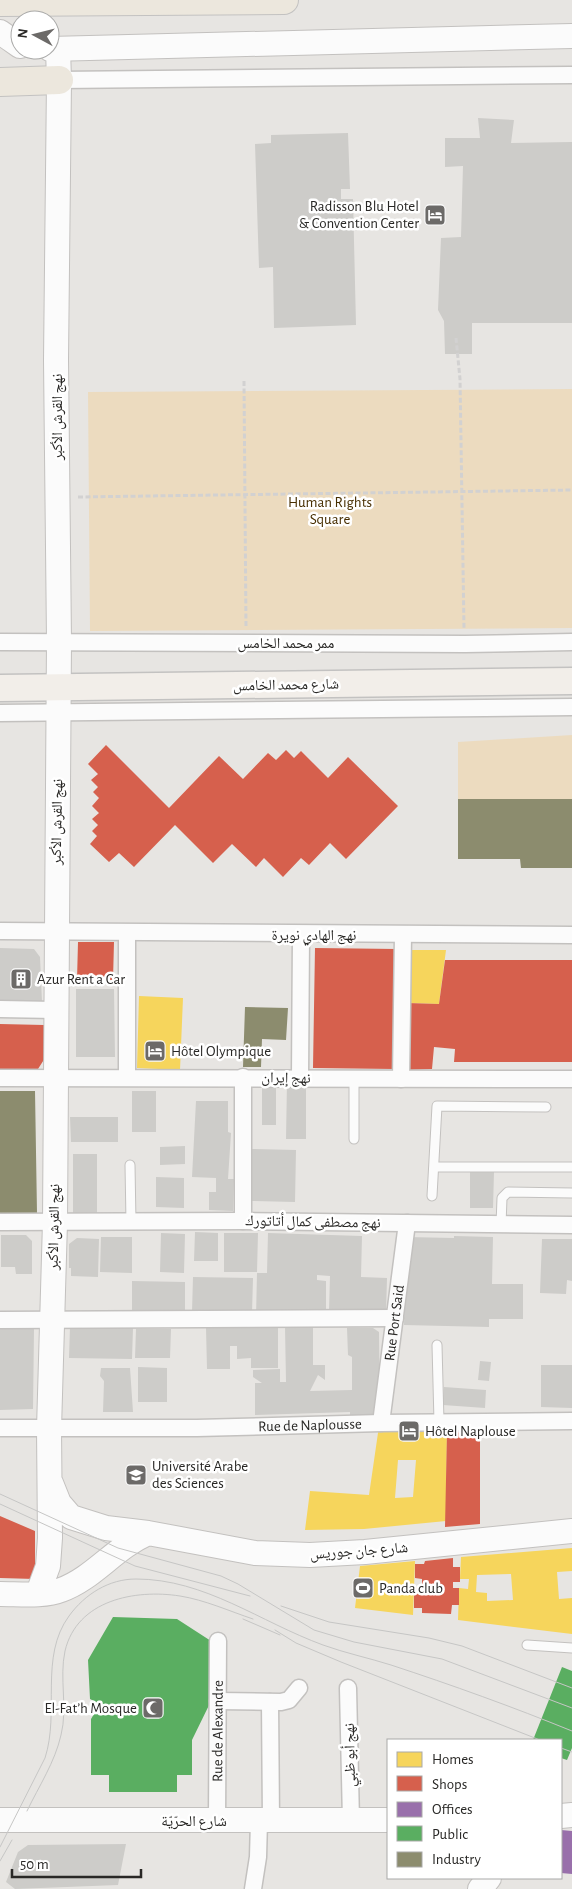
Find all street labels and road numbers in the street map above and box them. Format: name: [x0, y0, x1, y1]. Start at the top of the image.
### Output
street label: نهج القرش الأكبر: [50, 374, 67, 461]
street label: ممر محمد الخامس: [238, 636, 335, 653]
street label: شارع محمد الخامس: [233, 677, 339, 695]
street label: نهج القرش الأكبر: [49, 779, 67, 866]
street label: نهج الهادي نويرة: [272, 928, 357, 946]
street label: نهج إيران: [261, 1070, 311, 1088]
street label: نهج القرش الأكبر: [46, 1184, 64, 1271]
street label: نهج مصطفى كمال أتاتورك: [245, 1212, 381, 1233]
street label: Rue Port Said: [382, 1284, 406, 1362]
street label: Rue de Naplousse: [258, 1416, 362, 1434]
street label: شارع جان جوريس: [309, 1540, 409, 1564]
street label: Rue de Alexandre: [210, 1680, 225, 1782]
street label: نهج أبو ظبي: [340, 1723, 362, 1787]
street label: شارع الحرّيّة: [161, 1814, 227, 1831]

